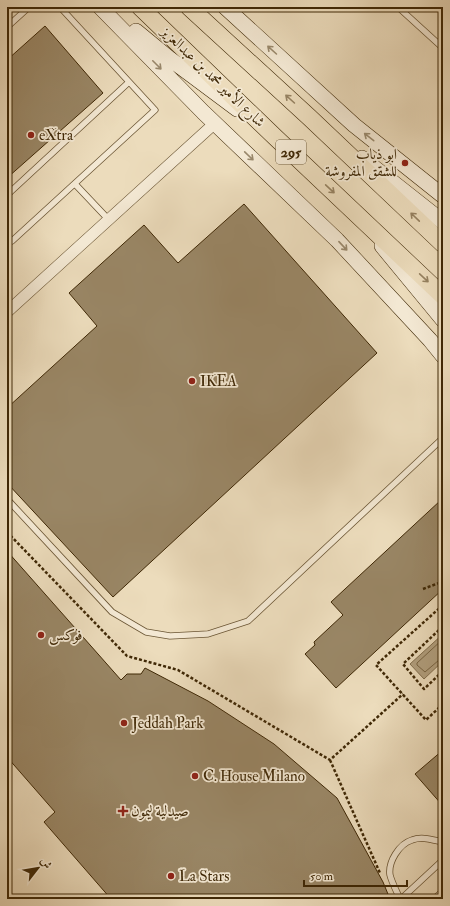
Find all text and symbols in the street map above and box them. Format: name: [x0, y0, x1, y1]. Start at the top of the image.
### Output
street label: شارع الأمير محمد بن عبدالعزيز: [153, 20, 270, 134]
one-way arrow: [267, 45, 277, 55]
one-way arrow: [152, 60, 162, 70]
one-way arrow: [285, 95, 295, 104]
place label: eXtra: [39, 126, 74, 145]
marker: eXtra: [26, 130, 36, 140]
one-way arrow: [363, 132, 374, 141]
road number: 295: [276, 140, 306, 164]
place label: ابو ذياب للشقق المفروشة: [325, 145, 397, 181]
one-way arrow: [244, 151, 254, 161]
marker: ابو ذياب للشقق المفروشة: [400, 158, 410, 168]
one-way arrow: [325, 184, 335, 194]
one-way arrow: [410, 212, 420, 222]
one-way arrow: [338, 241, 348, 251]
one-way arrow: [419, 273, 429, 283]
place label: IKEA: [200, 372, 237, 391]
marker: IKEA: [187, 376, 197, 386]
place label: فوكس: [49, 626, 82, 645]
marker: فوكس: [36, 630, 46, 640]
place label: Jeddah Park: [131, 714, 203, 734]
marker: Jeddah Park: [119, 718, 129, 728]
place label: C. House Milano: [203, 767, 305, 786]
marker: C. House Milano: [190, 771, 200, 781]
place label: صيدلية ليمون: [131, 802, 189, 821]
marker: صيدلية ليمون: [118, 806, 128, 816]
north arrow: [18, 848, 58, 888]
text: ش: [38, 855, 55, 871]
scale bar: [304, 862, 407, 888]
place label: La Stars: [179, 867, 229, 886]
text: 50 m: [310, 869, 334, 884]
marker: La Stars: [166, 871, 176, 881]

